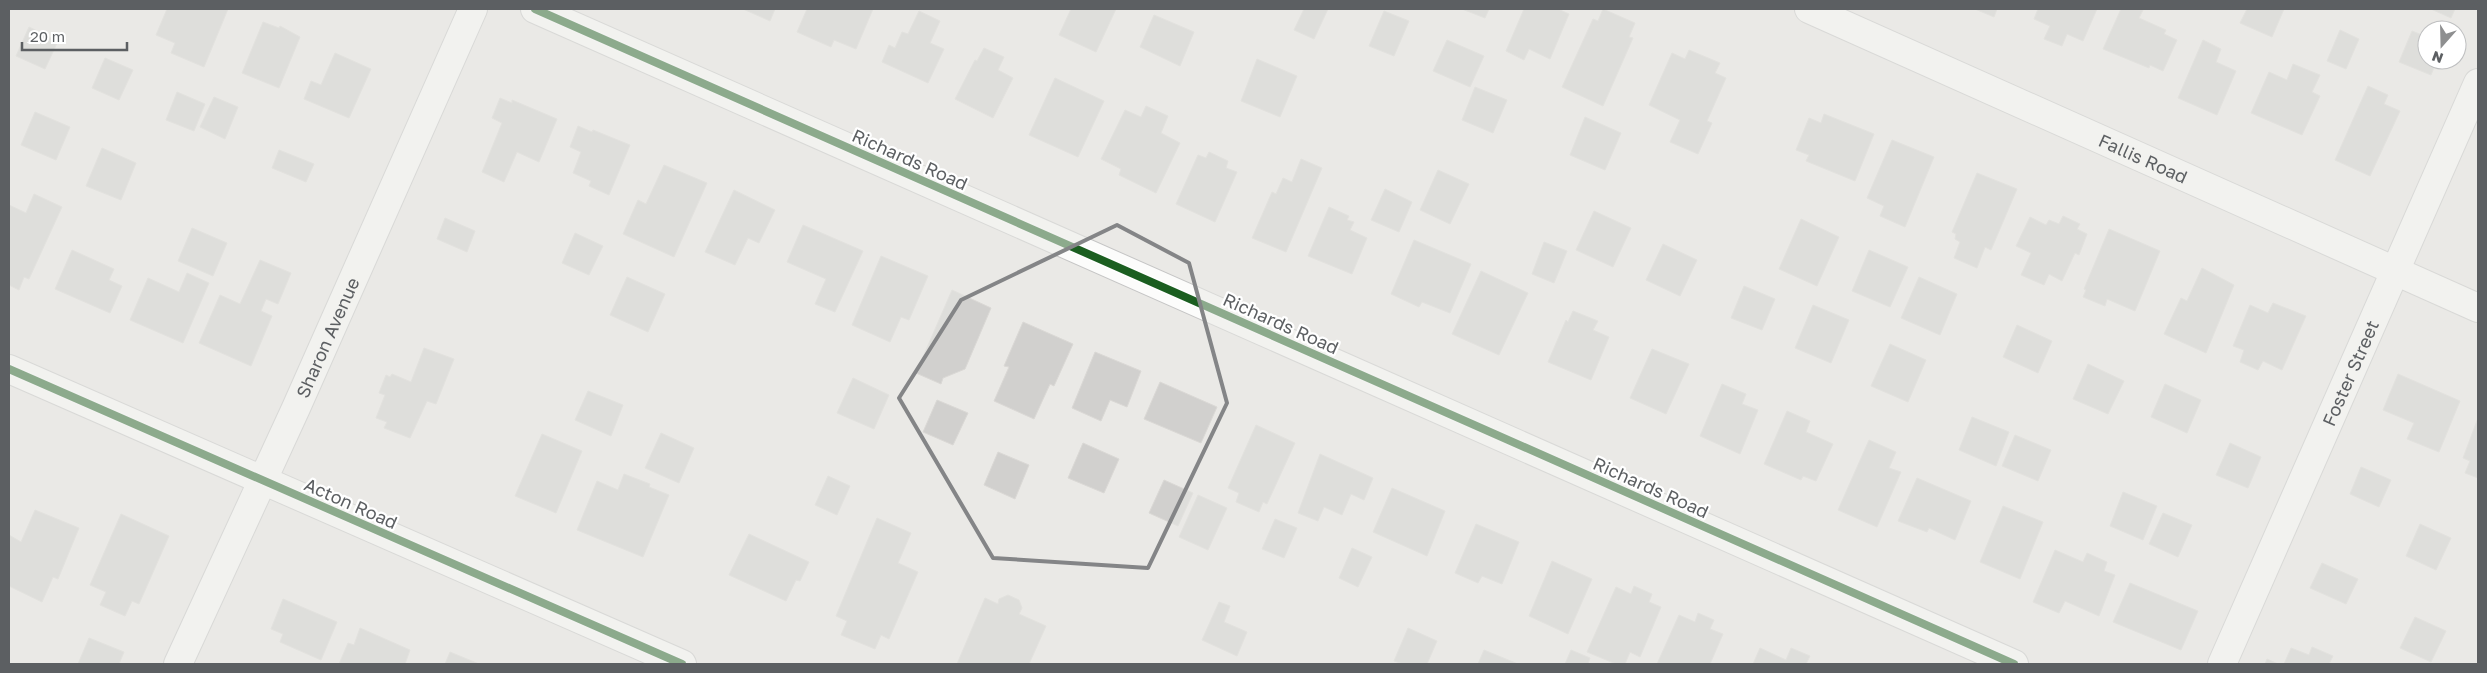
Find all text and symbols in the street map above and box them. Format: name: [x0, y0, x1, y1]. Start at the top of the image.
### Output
scale bar: [22, 20, 128, 52]
north arrow: [2417, 20, 2467, 70]
text: 20 m: [30, 27, 65, 45]
text: N: [2429, 48, 2445, 67]
street label: Richards Road: [849, 124, 971, 194]
street label: Fallis Road: [2095, 129, 2191, 188]
street label: Sharon Avenue: [291, 274, 364, 401]
street label: Richards Road: [1220, 288, 1342, 358]
street label: Foster Street: [2317, 317, 2383, 429]
street label: Richards Road: [1590, 452, 1712, 522]
street label: Acton Road: [301, 473, 401, 533]

